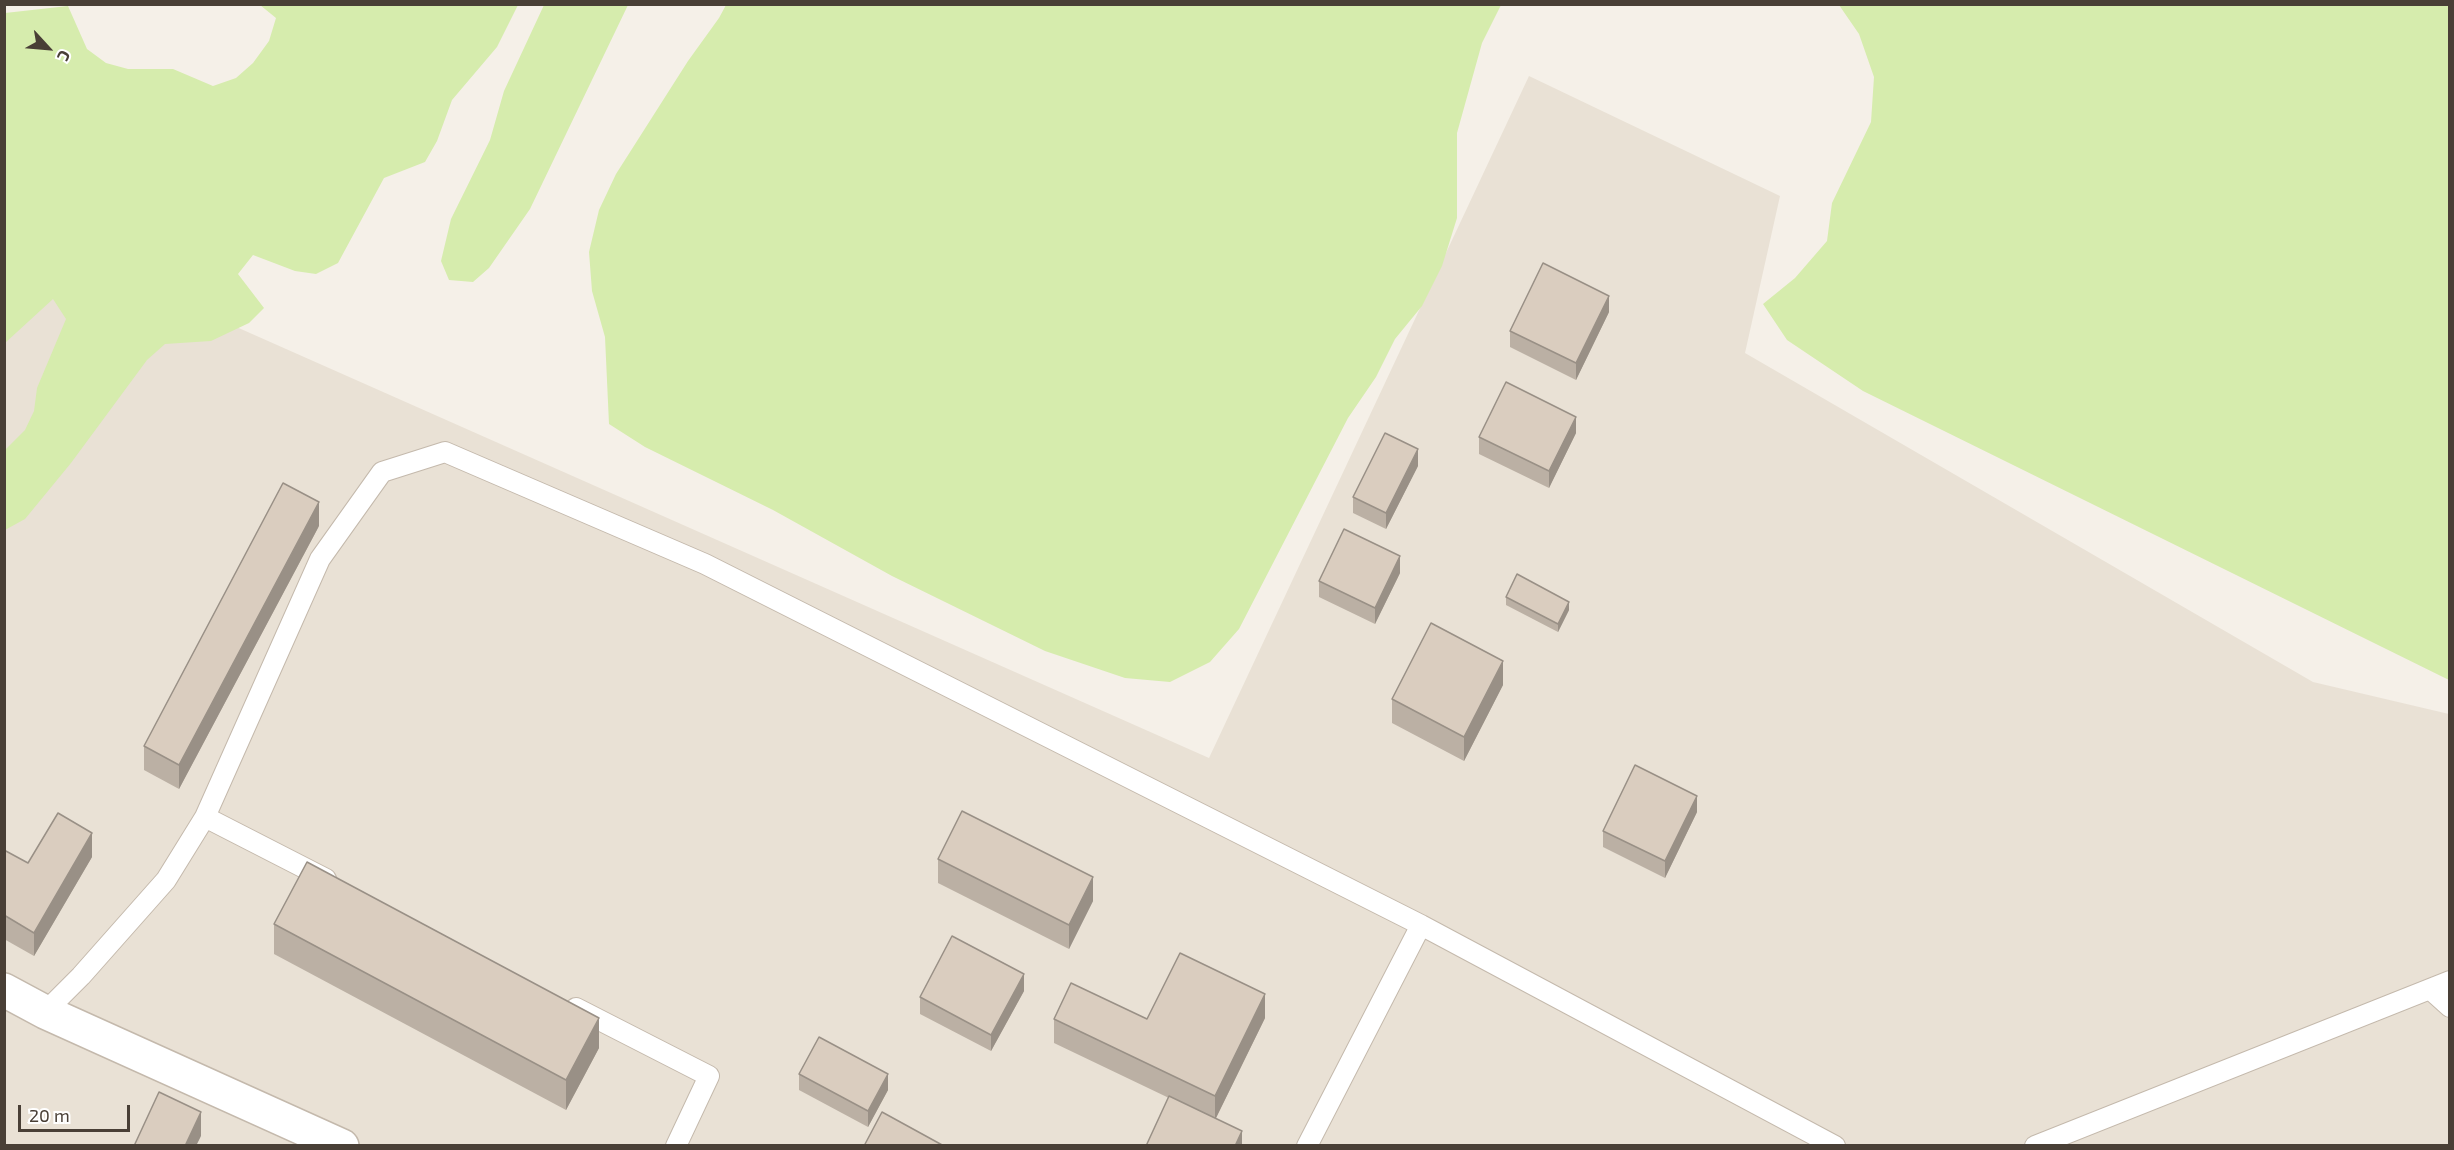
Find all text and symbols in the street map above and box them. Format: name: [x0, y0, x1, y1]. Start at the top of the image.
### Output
north arrow: [18, 18, 78, 78]
text: С: [54, 48, 75, 65]
scale bar: [21, 1093, 134, 1131]
text: 20 m: [29, 1104, 70, 1126]

